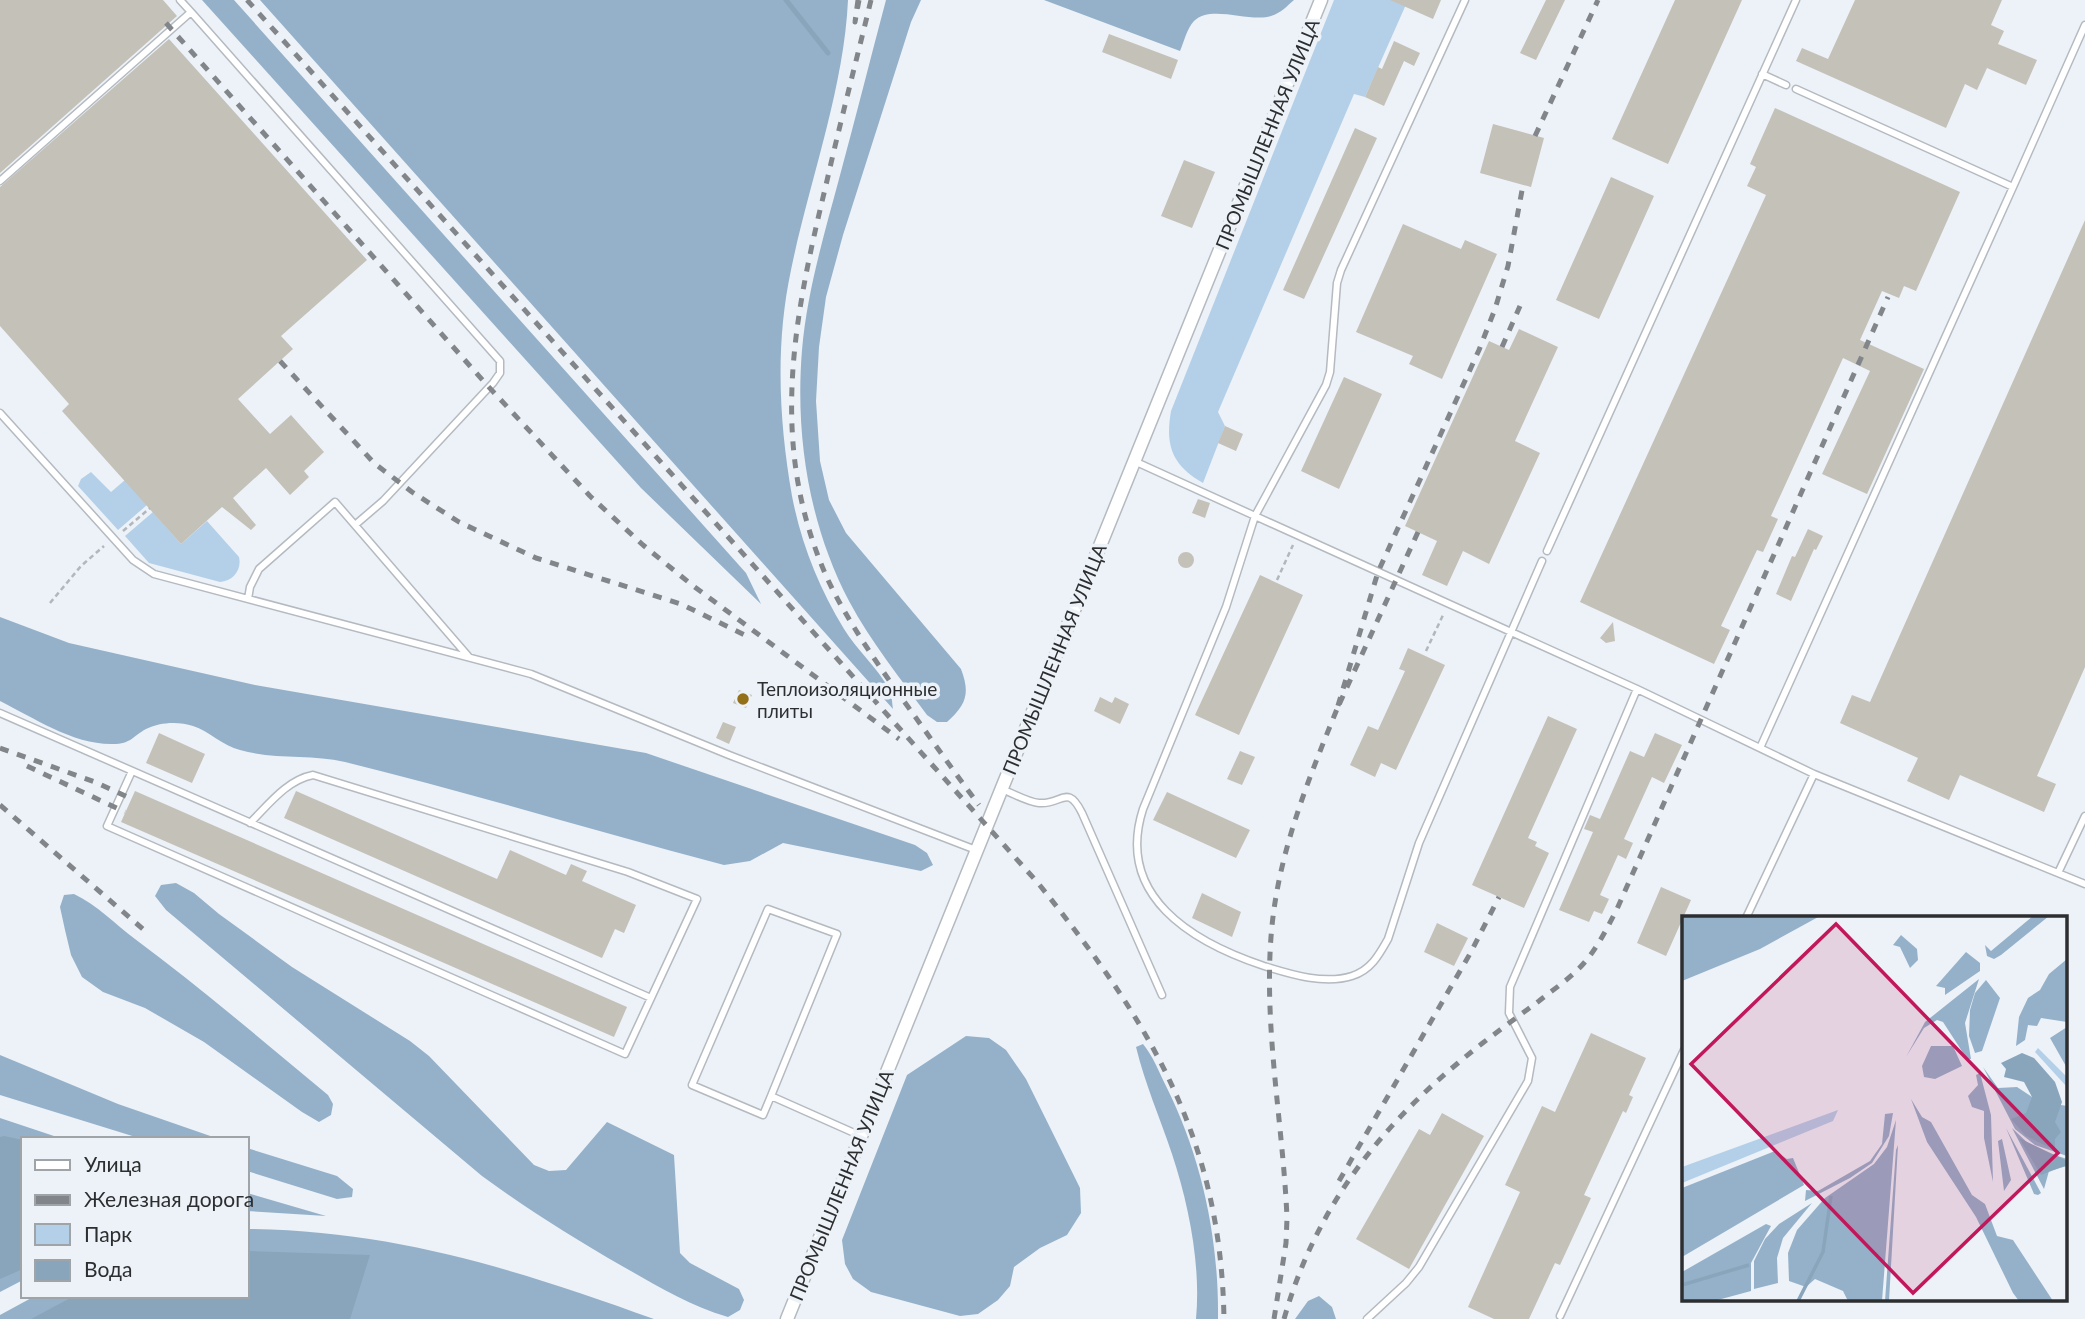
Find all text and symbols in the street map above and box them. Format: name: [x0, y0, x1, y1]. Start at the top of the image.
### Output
street label: ПРОМЫШЛЕННАЯ УЛИЦА: [1210, 15, 1324, 253]
street label: ПРОМЫШЛЕННАЯ УЛИЦА: [997, 540, 1111, 778]
place label: Теплоизоляционные плиты: [757, 677, 937, 722]
marker: Теплоизоляционные плиты: [735, 691, 751, 707]
inset map: [1682, 916, 2068, 1302]
street label: ПРОМЫШЛЕННАЯ УЛИЦА: [784, 1066, 898, 1304]
legend: [21, 1137, 248, 1298]
text: Улица: [84, 1151, 142, 1176]
text: Железная дорога: [84, 1186, 254, 1211]
text: Парк: [84, 1221, 132, 1246]
text: Вода: [84, 1256, 132, 1281]

